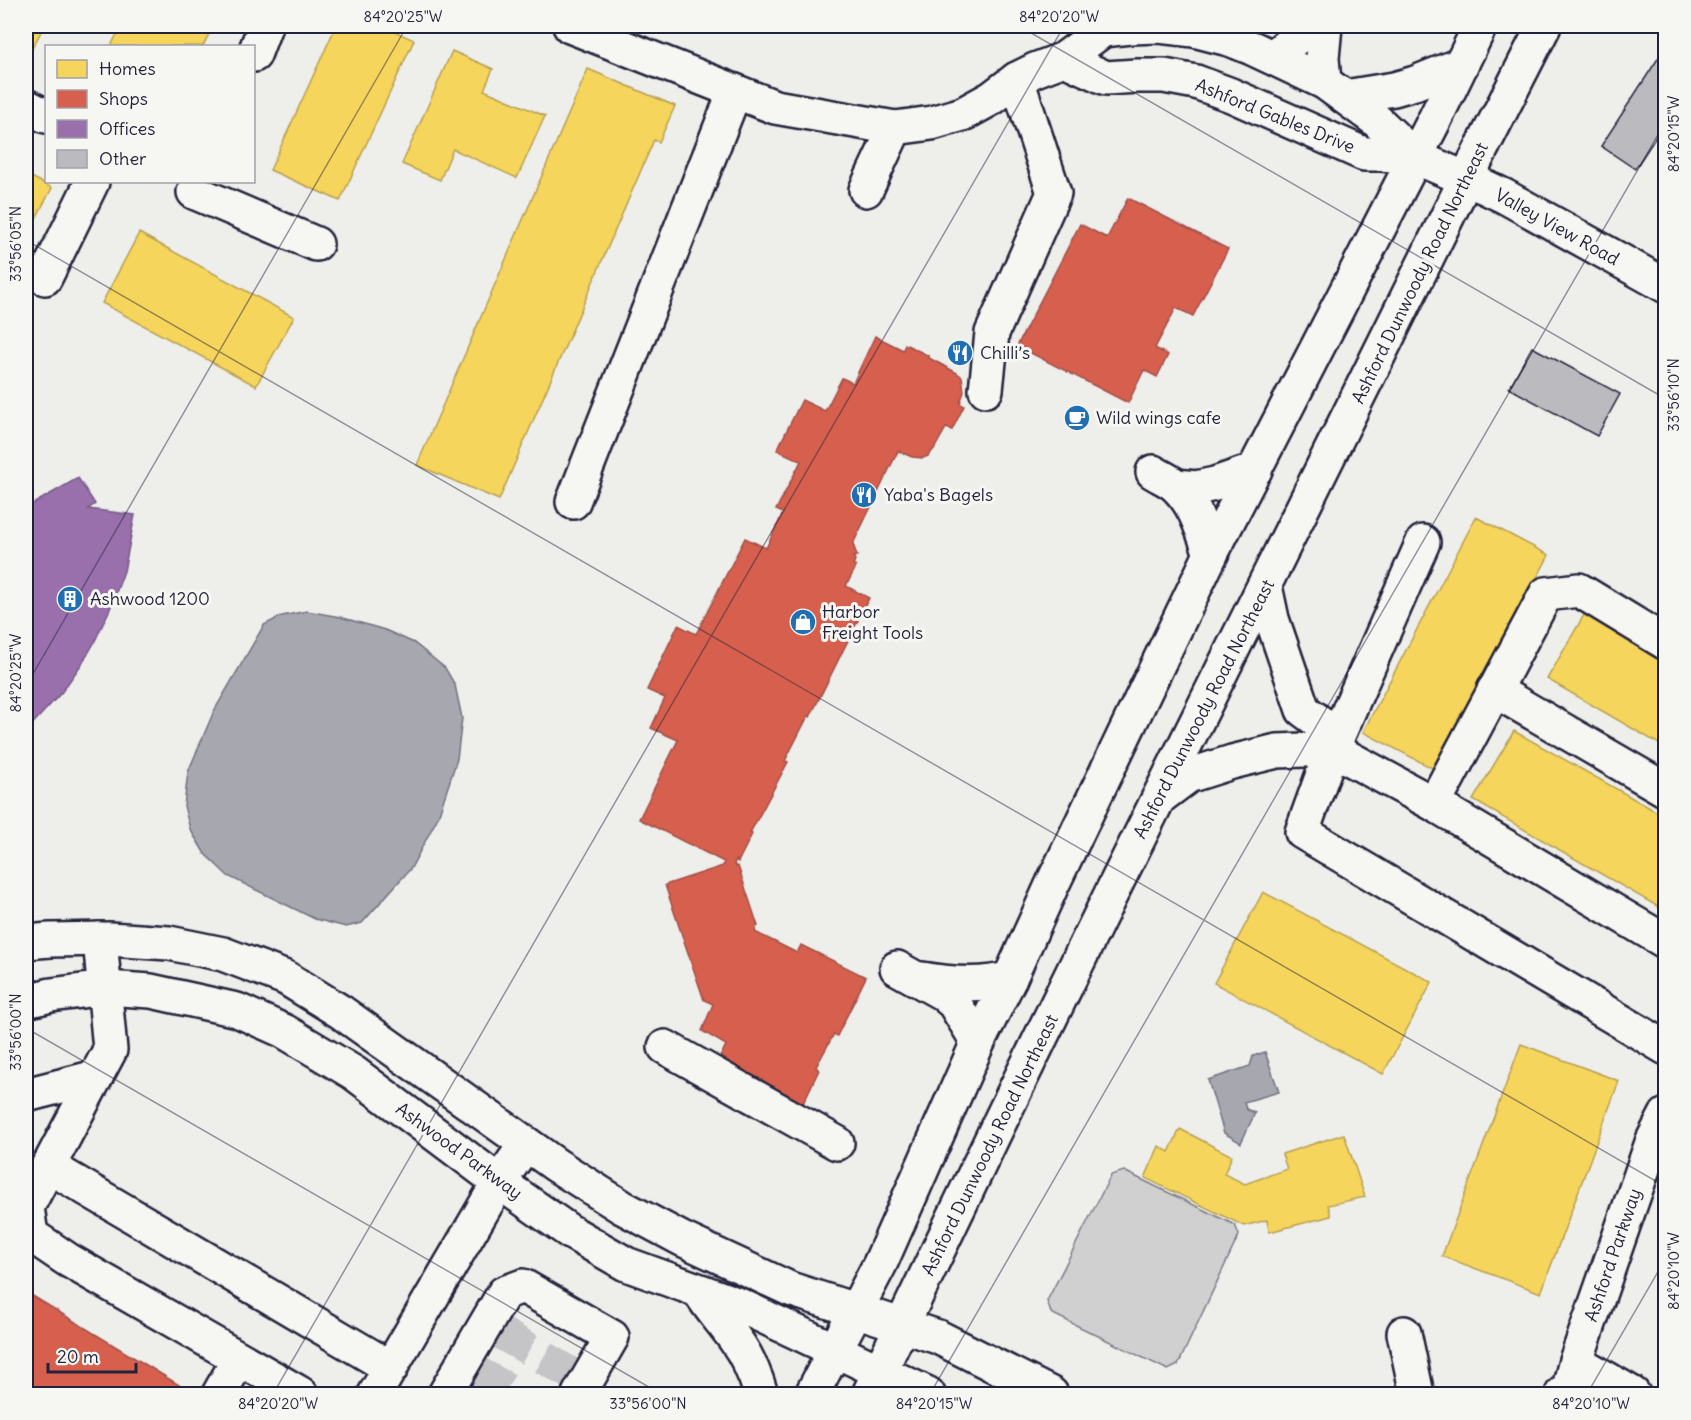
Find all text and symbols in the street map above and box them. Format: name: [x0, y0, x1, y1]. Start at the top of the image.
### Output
text: 84°20'25"W: [364, 7, 443, 26]
text: 84°20'20"W: [1019, 7, 1099, 26]
legend: [45, 45, 255, 183]
text: Homes: [99, 57, 156, 80]
street label: Ashford Gables Drive: [1192, 73, 1358, 158]
text: Shops: [99, 87, 148, 110]
text: 84°20'15"W: [1664, 95, 1683, 172]
text: Offices: [99, 117, 155, 140]
street label: Ashford Dunwoody Road Northeast: [1346, 138, 1493, 407]
text: Other: [99, 147, 147, 170]
street label: Valley View Road: [1491, 183, 1624, 270]
text: 33°56'05"N: [6, 206, 25, 282]
restaurant icon: Chilli’s: [945, 338, 975, 368]
place label: Chilli’s: [980, 341, 1030, 364]
text: 33°56'10"N: [1664, 358, 1683, 432]
cafe icon: Wild wings cafe: [1062, 403, 1092, 433]
place label: Wild wings cafe: [1096, 406, 1221, 429]
restaurant icon: Yaba's Bagels: [849, 480, 879, 510]
place label: Yaba's Bagels: [884, 483, 993, 506]
street label: Ashford Dunwoody Road Northeast: [1128, 575, 1279, 842]
building icon: Ashwood 1200: [55, 584, 85, 614]
place label: Ashwood 1200: [90, 587, 210, 610]
place label: Harbor Freight Tools: [822, 600, 923, 644]
shop icon: Harbor Freight Tools: [788, 607, 818, 637]
text: 84°20'25"W: [6, 633, 25, 712]
text: 33°56'00"N: [6, 993, 25, 1071]
street label: Ashford Dunwoody Road Northeast: [916, 1010, 1063, 1279]
street label: Ashwood Parkway: [391, 1097, 527, 1204]
street label: Ashford Parkway: [1579, 1185, 1646, 1325]
text: 84°20'10"W: [1664, 1232, 1683, 1310]
scale bar: [48, 1336, 136, 1374]
text: 20 m: [57, 1345, 99, 1368]
text: 84°20'20"W: [238, 1394, 318, 1413]
text: 33°56'00"N: [609, 1394, 687, 1413]
text: 84°20'15"W: [896, 1394, 973, 1413]
text: 84°20'10"W: [1552, 1394, 1630, 1413]

